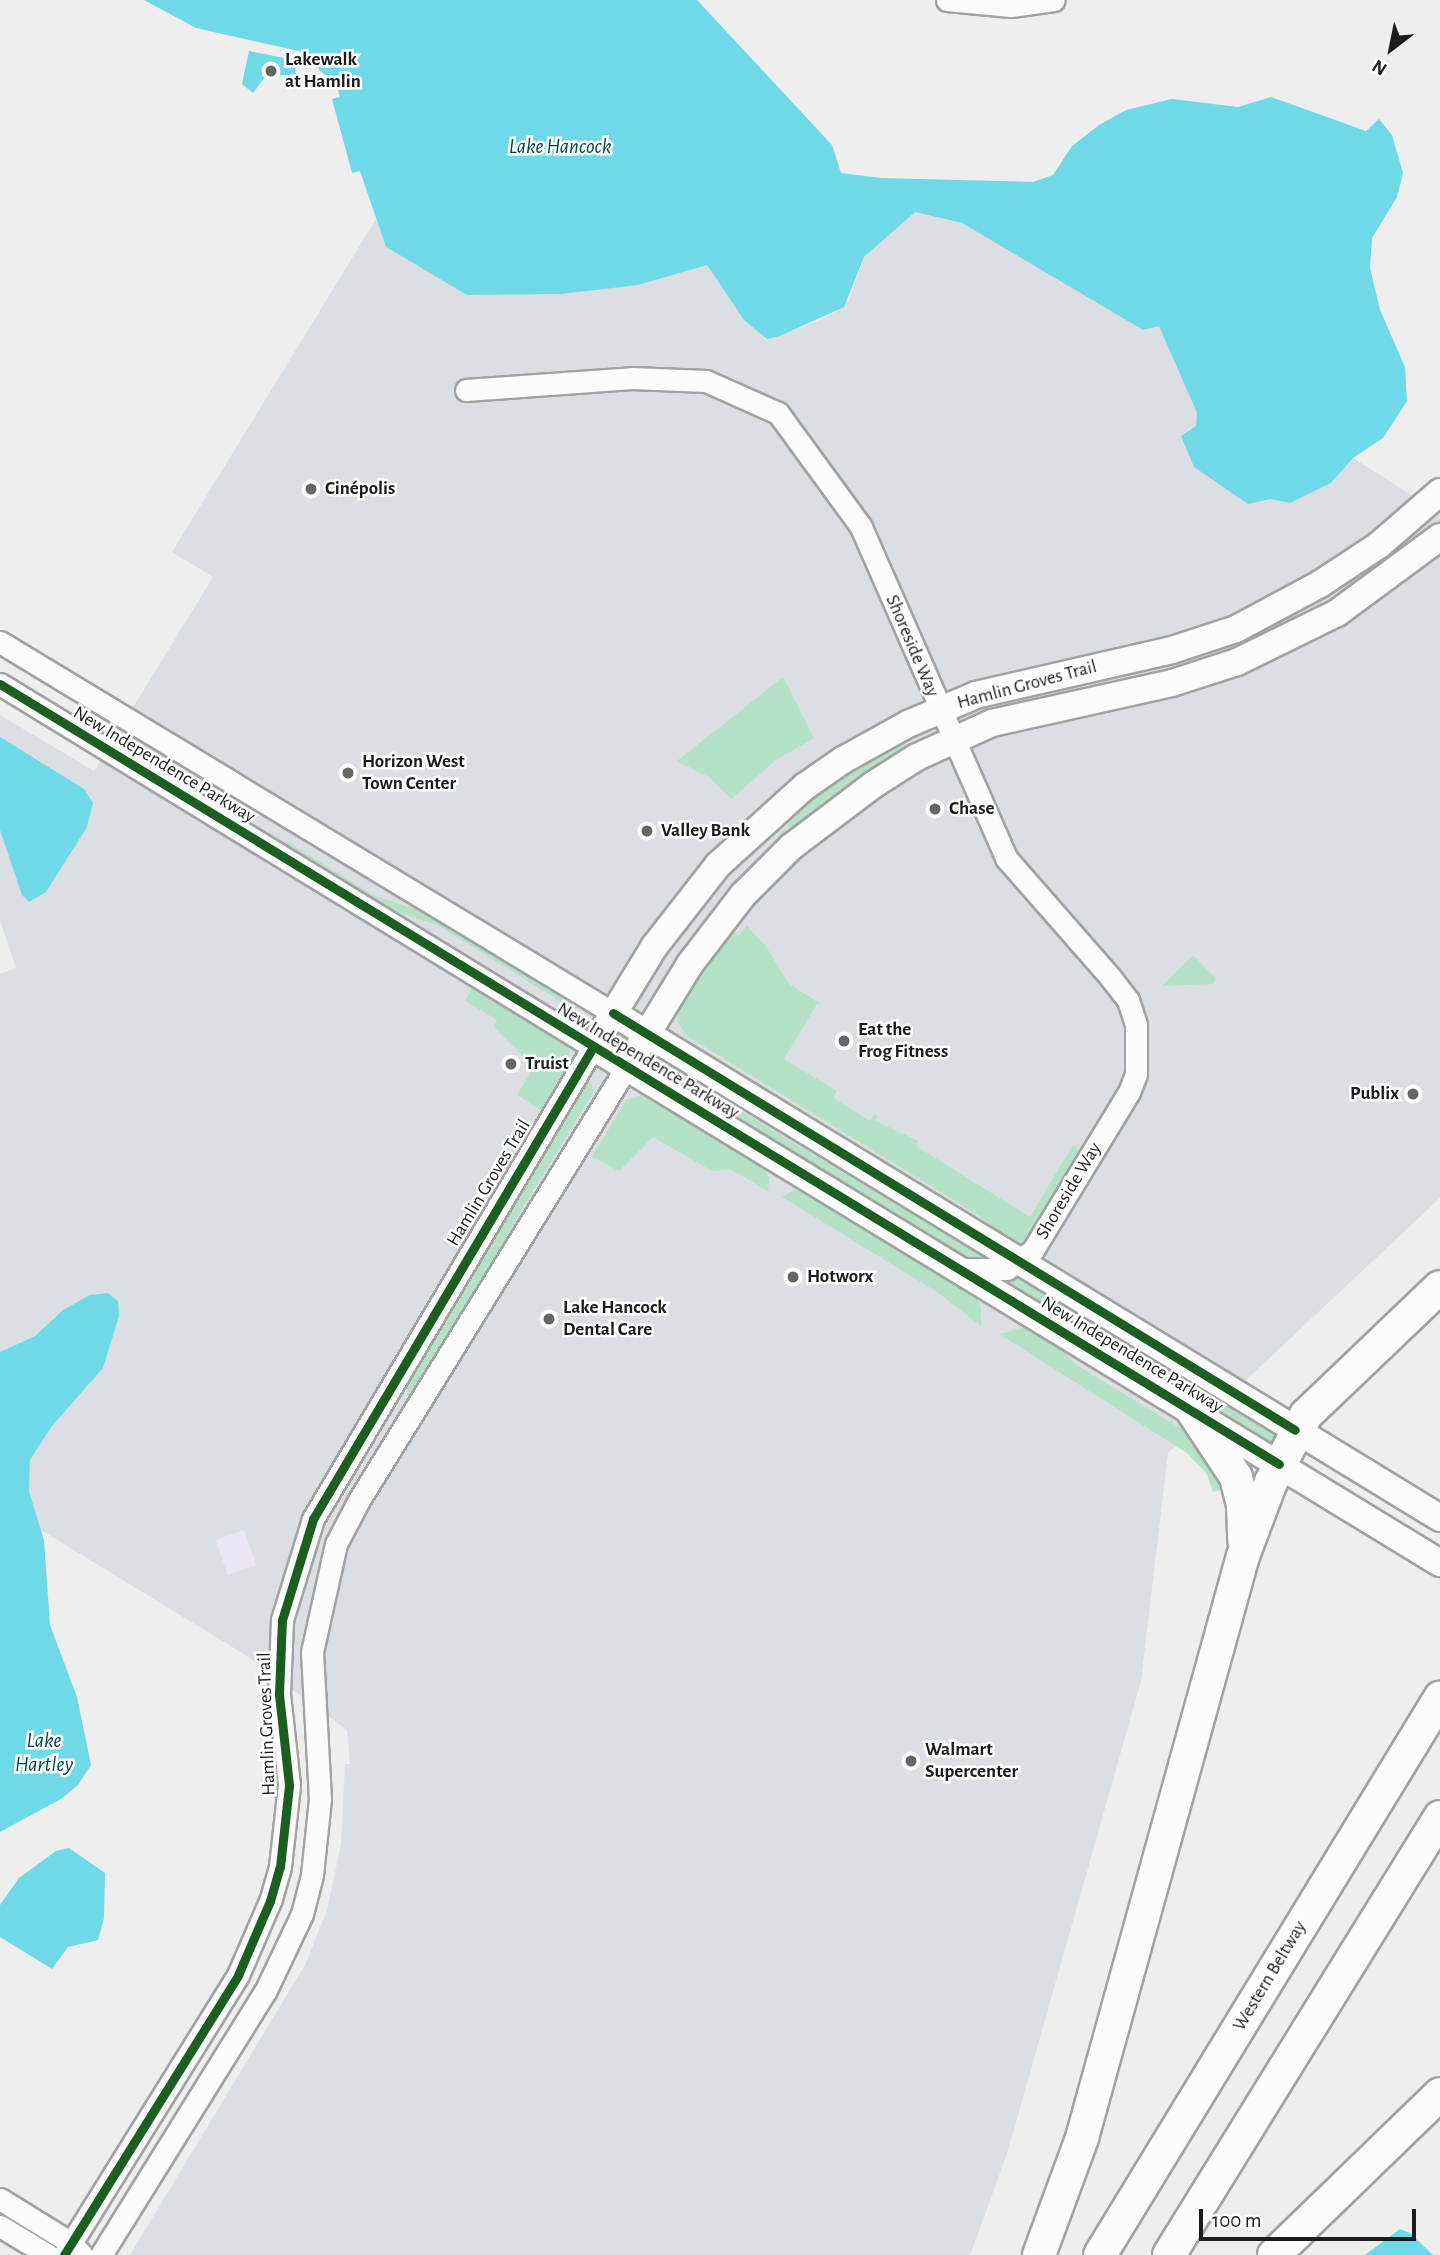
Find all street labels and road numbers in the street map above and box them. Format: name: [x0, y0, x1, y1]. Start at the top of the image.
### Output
street label: Shoreside Way: [880, 592, 944, 700]
street label: Hamlin Groves Trail: [955, 655, 1099, 715]
street label: New Independence Parkway: [69, 702, 259, 828]
street label: New Independence Parkway: [553, 998, 743, 1124]
street label: Hamlin Groves Trail: [442, 1116, 536, 1250]
street label: Shoreside Way: [1031, 1139, 1107, 1243]
street label: New Independence Parkway: [1037, 1292, 1227, 1418]
street label: Hamlin Groves Trail: [253, 1652, 281, 1796]
street label: Western Beltway: [1228, 1917, 1312, 2035]

